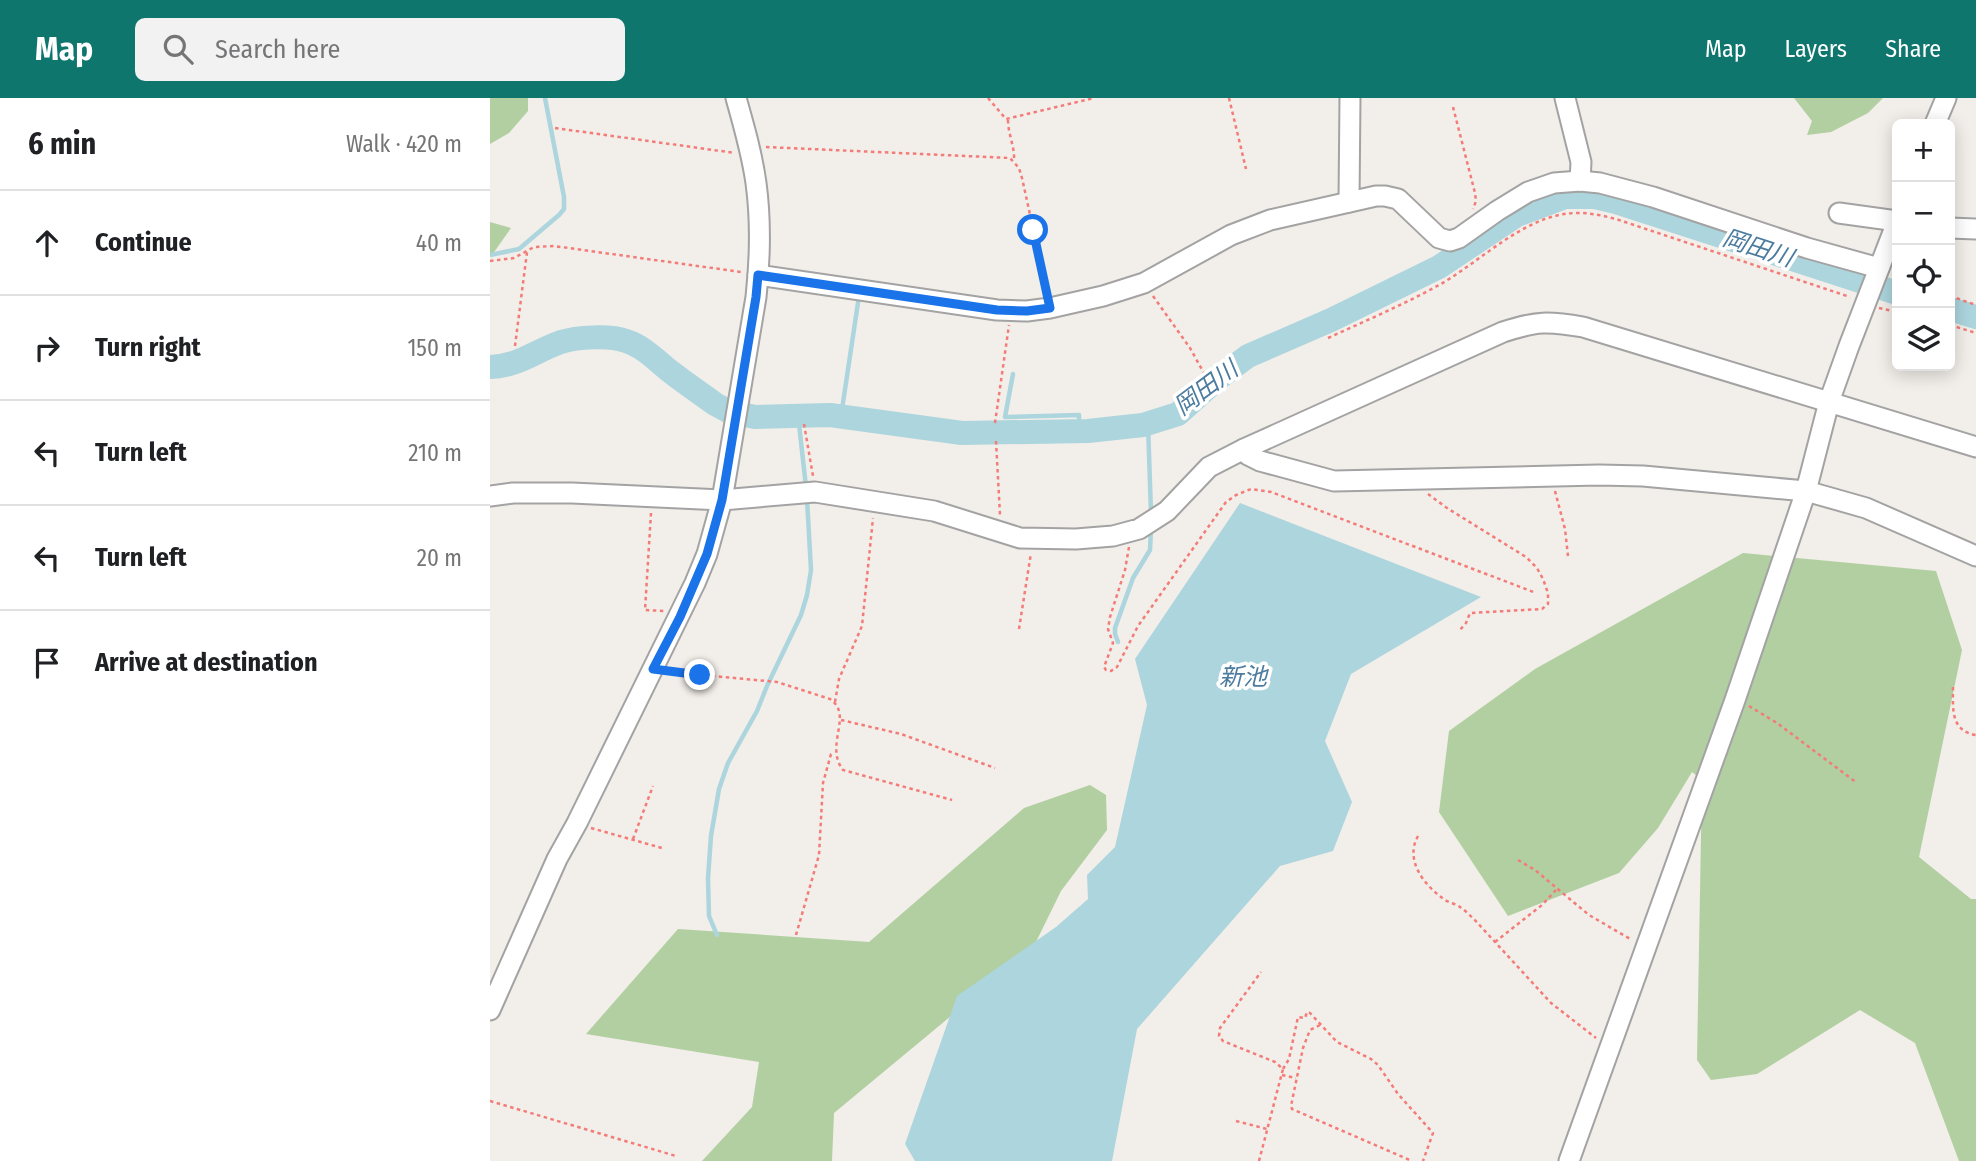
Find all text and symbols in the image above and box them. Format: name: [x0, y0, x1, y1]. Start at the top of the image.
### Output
search box: [135, 18, 625, 81]
text: Map: [35, 29, 93, 69]
icon: search: [159, 30, 197, 68]
text: Search here: [215, 34, 340, 65]
text: Map: [1705, 35, 1747, 63]
text: Layers: [1785, 35, 1847, 63]
text: Share: [1885, 35, 1941, 63]
map controls: [1892, 119, 1955, 371]
button: +: [1892, 119, 1955, 182]
text: 6 min: [28, 126, 96, 162]
text: Walk · 420 m: [346, 130, 462, 158]
button: −: [1892, 182, 1955, 245]
route start: [1017, 214, 1048, 245]
icon: ahead: [28, 224, 66, 262]
water label: 岡田川: [1719, 224, 1799, 273]
text: Continue: [95, 227, 192, 258]
text: 40 m: [416, 229, 462, 257]
button: locate: [1892, 245, 1955, 308]
button: layers: [1892, 308, 1955, 371]
icon: right: [28, 329, 66, 367]
text: Turn right: [95, 332, 201, 363]
text: 150 m: [407, 334, 462, 362]
water label: 岡田川: [1169, 353, 1246, 421]
icon: left: [28, 434, 66, 472]
text: Turn left: [95, 437, 187, 468]
text: 210 m: [408, 439, 462, 467]
icon: left: [28, 539, 66, 577]
text: Turn left: [95, 542, 187, 573]
text: 20 m: [417, 544, 462, 572]
icon: arrive: [28, 644, 66, 682]
text: Arrive at destination: [95, 647, 318, 678]
route end: [684, 659, 715, 690]
water label: 新池: [1219, 663, 1269, 691]

